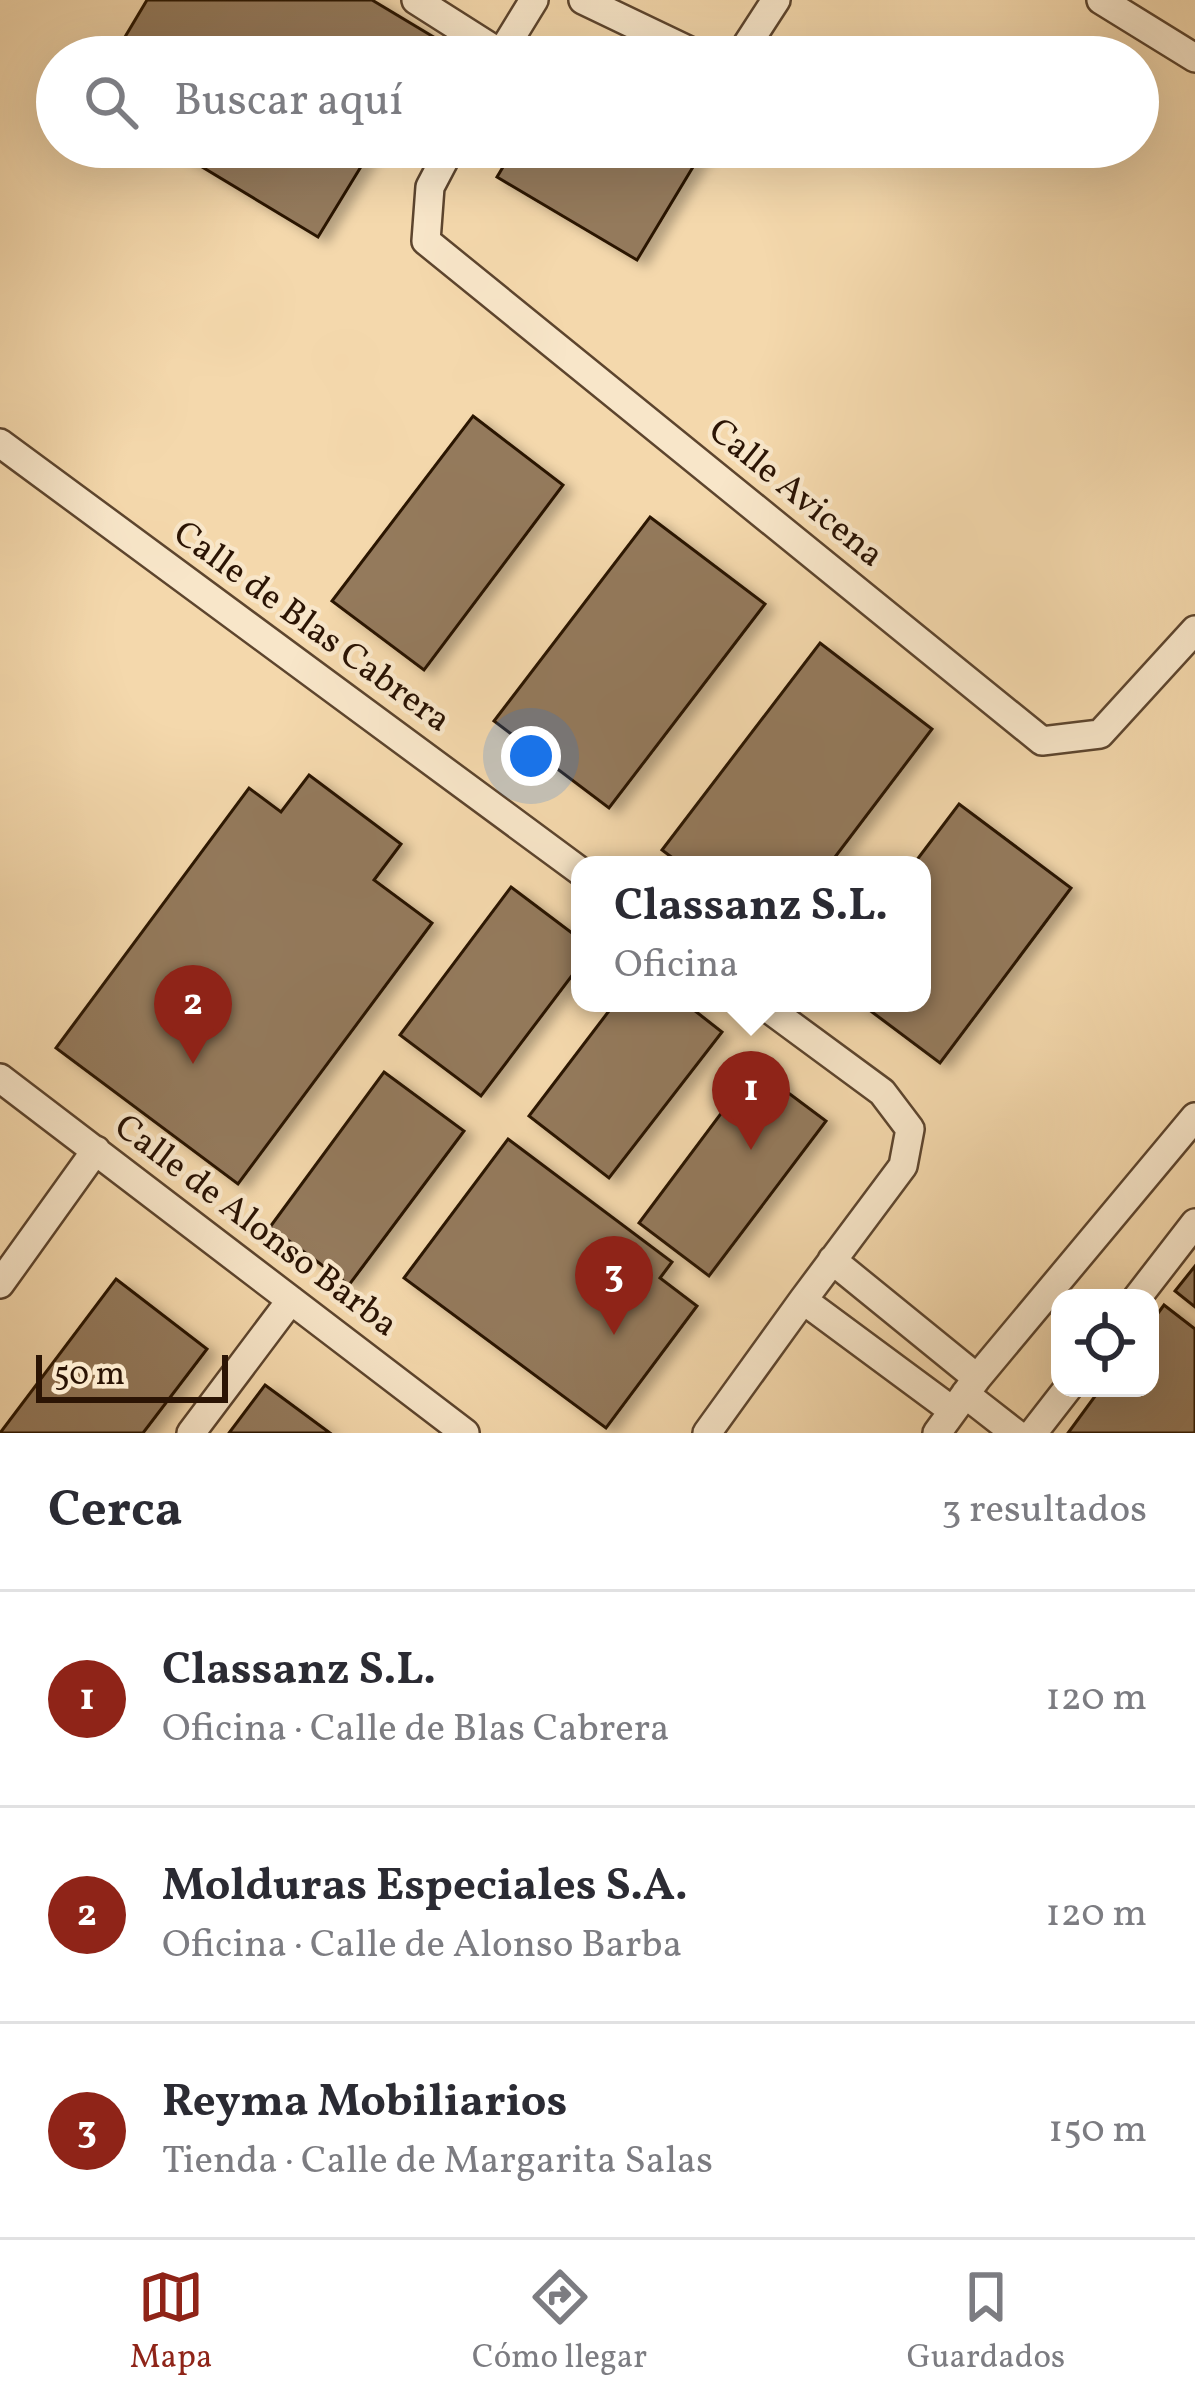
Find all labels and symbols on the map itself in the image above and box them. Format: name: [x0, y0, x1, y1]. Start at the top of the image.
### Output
street label: Calle Avicena: [697, 408, 893, 580]
street label: Calle de Blas Cabrera: [162, 510, 460, 746]
your location: [501, 726, 561, 786]
pin: 2: [154, 965, 232, 1064]
pin: 1: [712, 1051, 790, 1150]
street label: Calle de Alonso Barba: [103, 1104, 407, 1350]
pin: 3: [575, 1236, 653, 1335]
scale bar: [36, 1349, 228, 1402]

